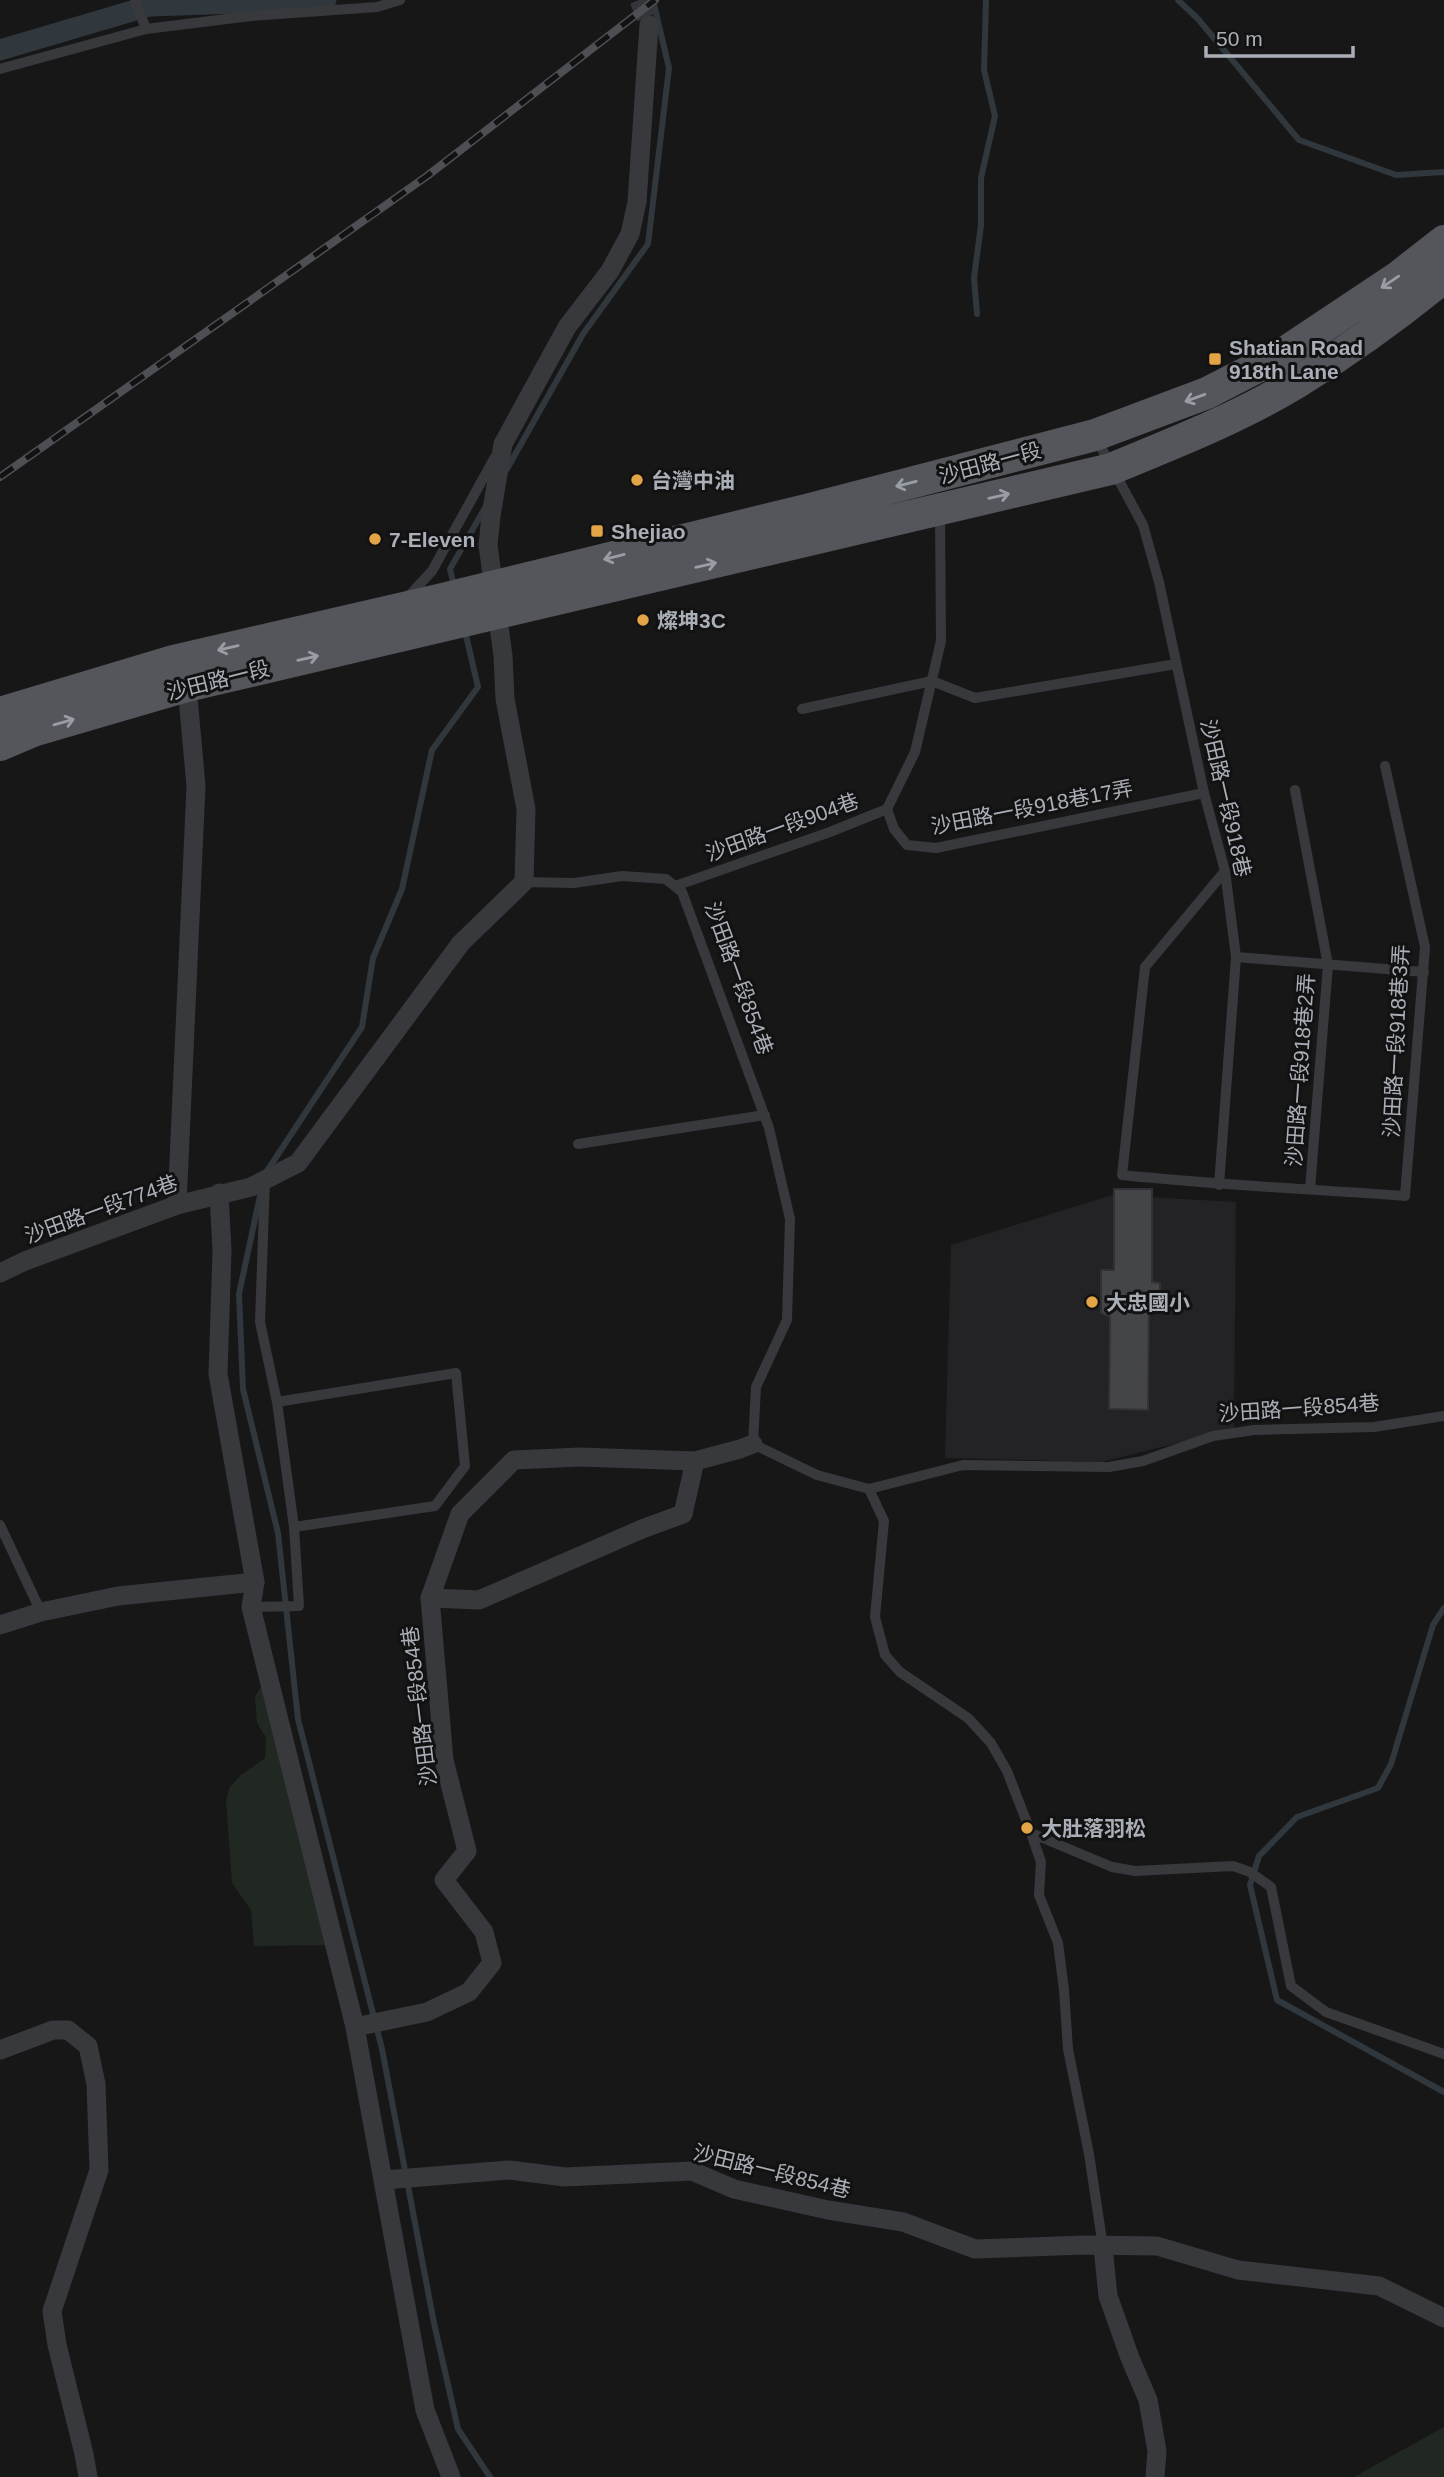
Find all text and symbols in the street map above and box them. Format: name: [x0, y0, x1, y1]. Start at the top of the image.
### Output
scale bar: [1206, 14, 1353, 58]
text: 50 m: [1216, 27, 1263, 50]
one-way arrow: [1381, 275, 1400, 290]
place label: Shatian Road 918th Lane: [1229, 336, 1363, 383]
marker: Shatian Road 918th Lane: [1207, 351, 1223, 367]
one-way arrow: [1184, 393, 1206, 405]
street label: 沙田路一段: [936, 438, 1044, 488]
place label: 台灣中油: [651, 469, 735, 492]
marker: 台灣中油: [629, 472, 645, 488]
one-way arrow: [896, 478, 918, 491]
one-way arrow: [987, 489, 1010, 502]
place label: Shejiao: [611, 520, 686, 543]
marker: Shejiao: [589, 523, 605, 539]
place label: 7-Eleven: [389, 528, 475, 551]
marker: 7-Eleven: [367, 531, 383, 547]
one-way arrow: [603, 551, 626, 564]
one-way arrow: [694, 558, 717, 571]
place label: 燦坤3C: [657, 609, 726, 632]
marker: 燦坤3C: [635, 612, 651, 628]
one-way arrow: [217, 642, 240, 655]
one-way arrow: [296, 651, 319, 665]
street label: 沙田路一段: [164, 656, 272, 704]
one-way arrow: [53, 715, 75, 728]
street label: 沙田路一段918巷: [1197, 717, 1255, 879]
street label: 沙田路一段918巷17弄: [929, 776, 1135, 838]
street label: 沙田路一段904巷: [702, 789, 862, 865]
street label: 沙田路一段854巷: [701, 898, 777, 1058]
street label: 沙田路一段918巷3弄: [1379, 944, 1413, 1138]
street label: 沙田路一段918巷2弄: [1282, 973, 1318, 1167]
street label: 沙田路一段774巷: [21, 1171, 181, 1247]
place label: 大忠國小: [1106, 1291, 1190, 1314]
marker: 大忠國小: [1084, 1294, 1100, 1310]
street label: 沙田路一段854巷: [1218, 1391, 1380, 1425]
street label: 沙田路一段854巷: [398, 1625, 440, 1787]
place label: 大肚落羽松: [1041, 1817, 1146, 1840]
marker: 大肚落羽松: [1019, 1820, 1035, 1836]
street label: 沙田路一段854巷: [691, 2140, 853, 2202]

